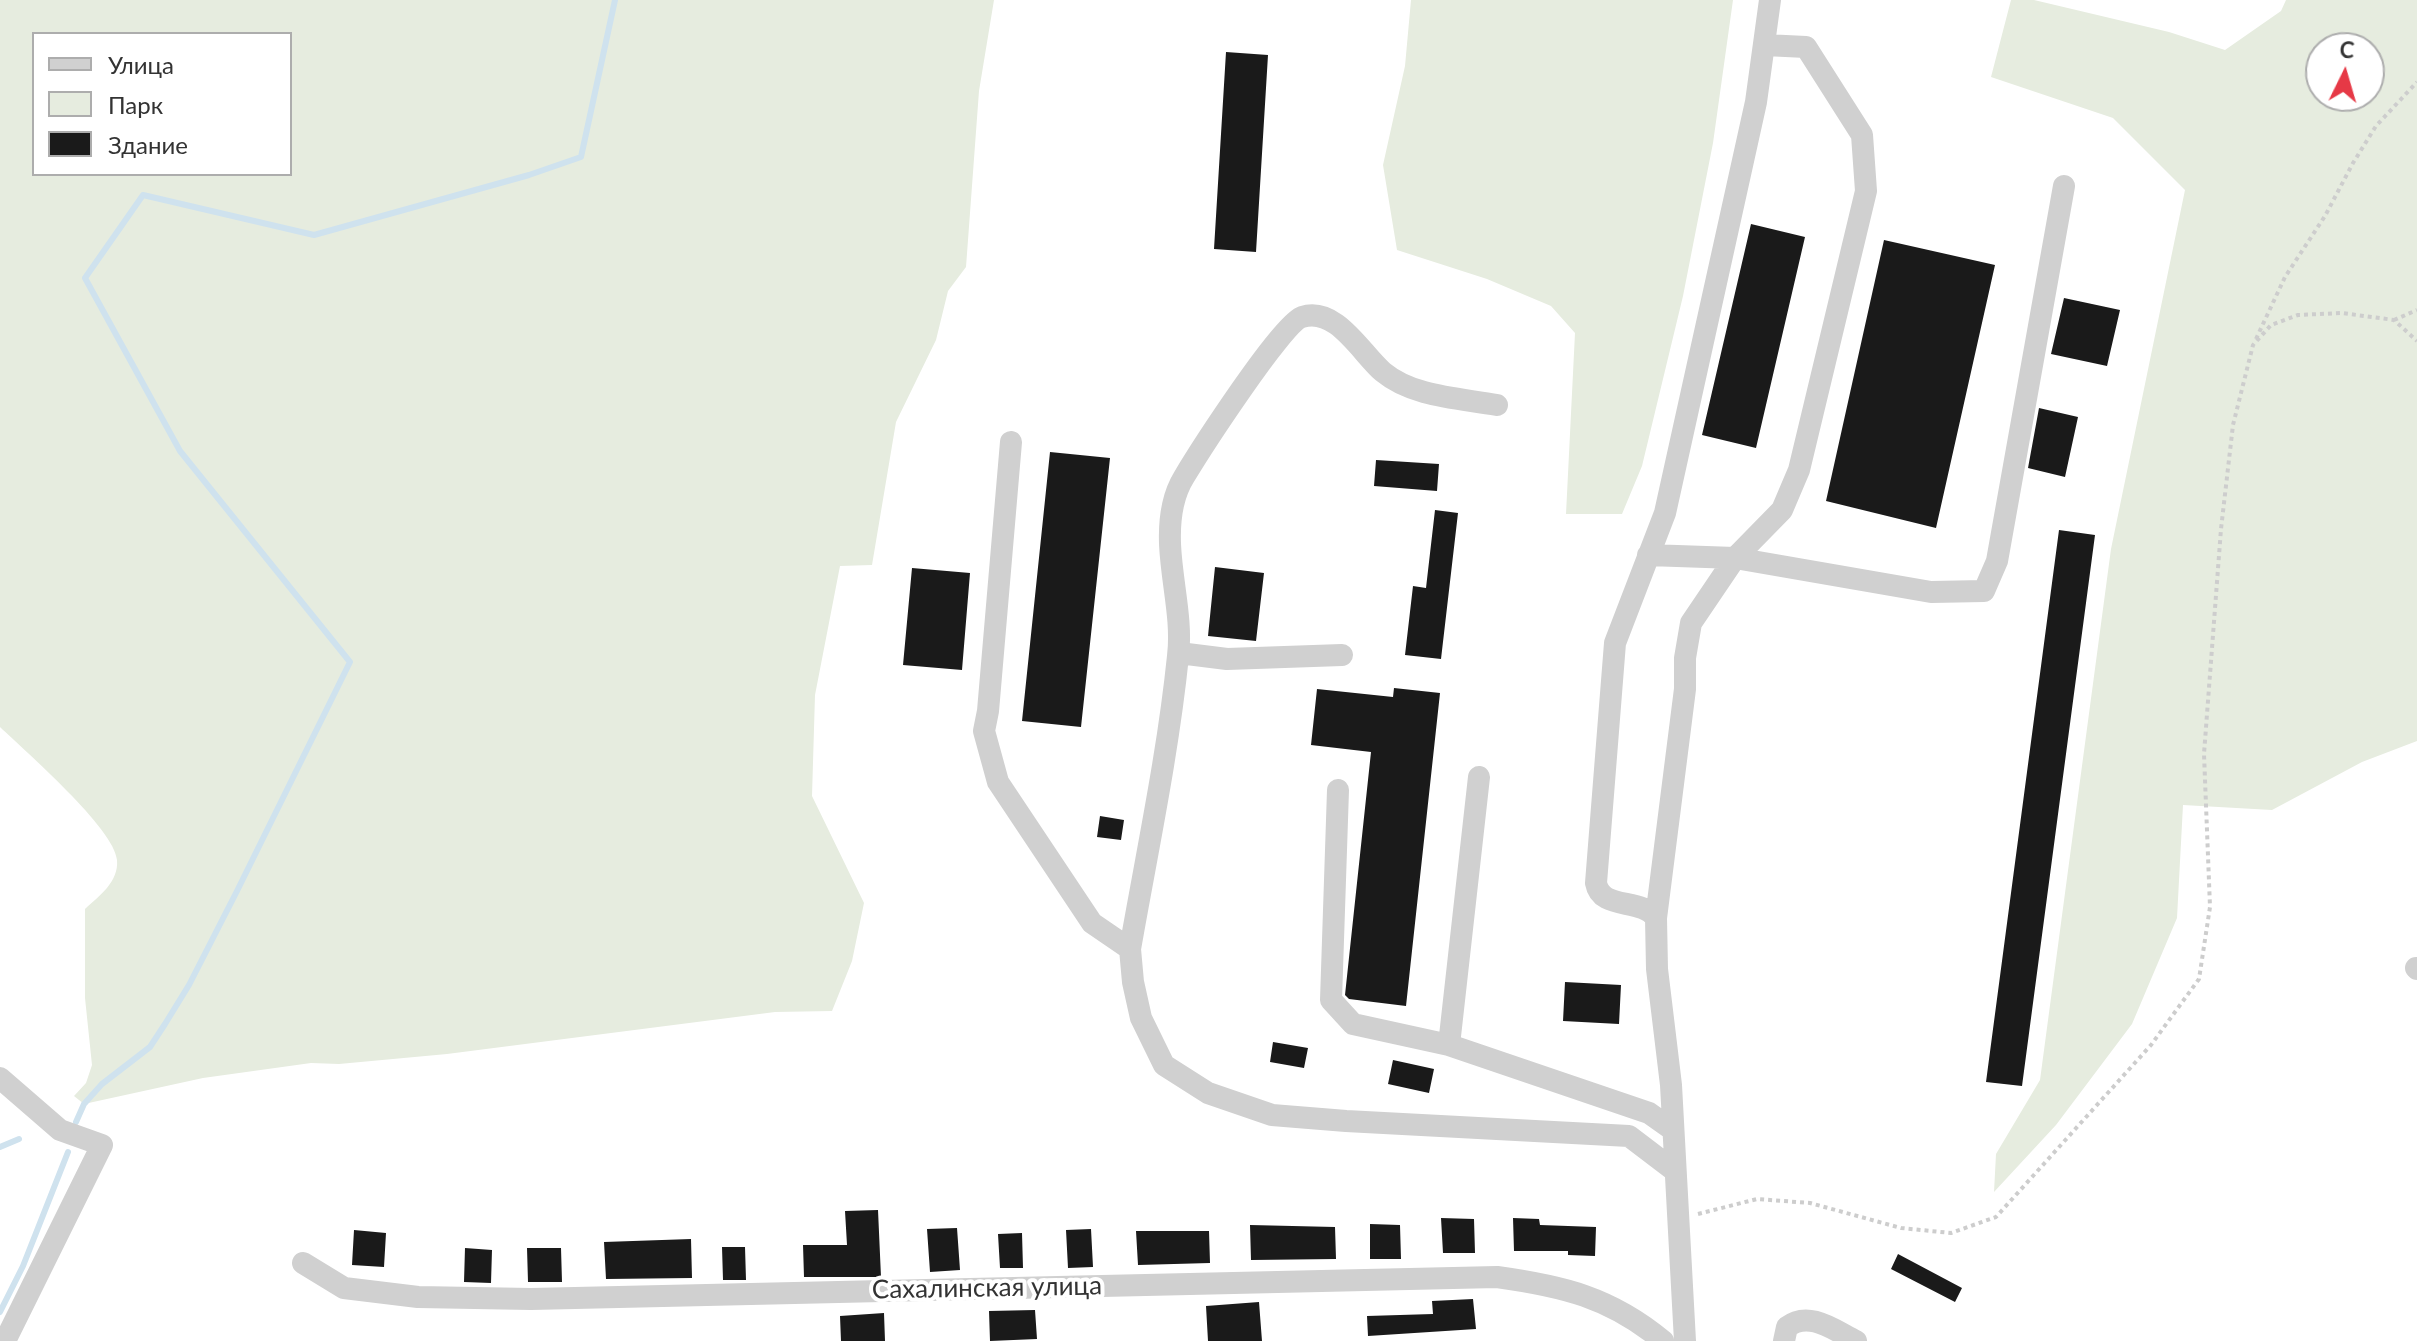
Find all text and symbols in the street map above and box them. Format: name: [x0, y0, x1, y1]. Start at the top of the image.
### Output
legend: [32, 32, 292, 176]
north arrow: [2305, 32, 2385, 112]
text: С: [2339, 36, 2355, 64]
text: Улица: [108, 50, 174, 79]
text: Парк: [108, 90, 163, 119]
text: Здание: [108, 130, 188, 159]
street label: Сахалинская улица: [872, 1270, 1102, 1306]

